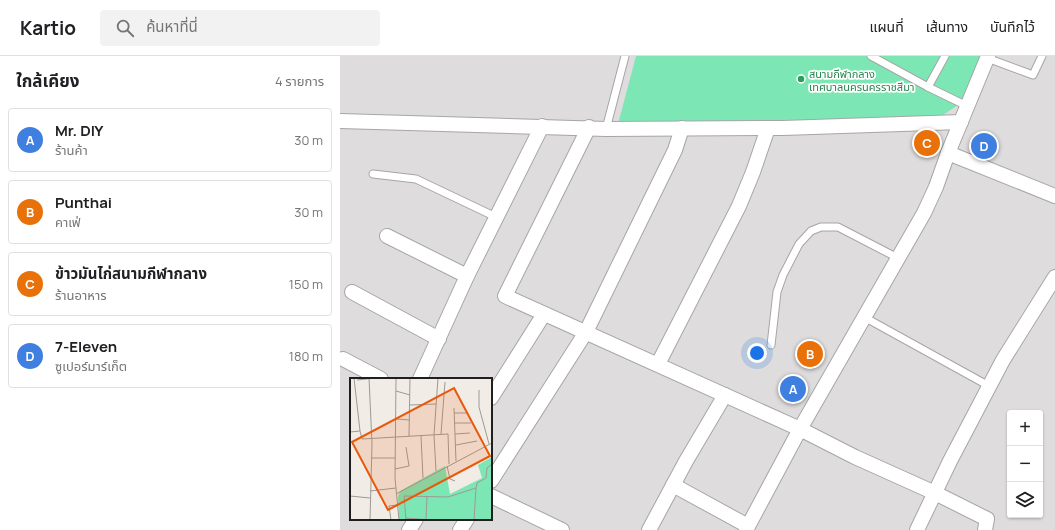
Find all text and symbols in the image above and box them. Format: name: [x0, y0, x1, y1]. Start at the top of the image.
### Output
search box: [100, 10, 380, 46]
text: Kartio: [20, 15, 76, 41]
text: ค้นหาที่นี่: [146, 16, 198, 37]
icon: search: [114, 17, 136, 39]
text: แผนที่: [870, 17, 904, 36]
text: เส้นทาง: [926, 17, 968, 36]
text: บันทึกไว้: [990, 17, 1035, 36]
place label: สนามกีฬากลาง เทศบาลนครนครราชสีมา: [809, 66, 914, 94]
text: ใกล้เคียง: [16, 69, 79, 92]
text: 4 รายการ: [275, 72, 324, 90]
marker: สนามกีฬากลาง เทศบาลนครนครราชสีมา: [796, 74, 806, 84]
text: Mr. DIY: [55, 120, 103, 141]
pin: C: [914, 128, 940, 158]
text: A: [26, 131, 34, 149]
text: 30 m: [294, 131, 323, 149]
pin: D: [971, 131, 997, 161]
text: ร้านค้า: [55, 141, 88, 159]
text: Punthai: [55, 192, 112, 213]
text: B: [26, 203, 34, 221]
text: 30 m: [294, 203, 323, 221]
text: คาเฟ่: [55, 213, 81, 231]
text: ข้าวมันไก่สนามกีฬากลาง: [55, 263, 207, 284]
text: C: [25, 275, 35, 293]
text: 150 m: [289, 275, 323, 293]
text: ร้านอาหาร: [55, 286, 107, 304]
text: 7-Eleven: [55, 336, 117, 357]
pin: B: [797, 339, 823, 369]
your location: [747, 343, 767, 363]
text: D: [25, 347, 35, 365]
text: 180 m: [289, 347, 323, 365]
text: ซูเปอร์มาร์เก็ต: [55, 357, 127, 375]
pin: A: [780, 374, 806, 404]
inset map: [350, 378, 492, 520]
map controls: [1007, 410, 1043, 518]
button: +: [1007, 410, 1043, 446]
button: −: [1007, 446, 1043, 482]
button: layers: [1007, 482, 1043, 518]

